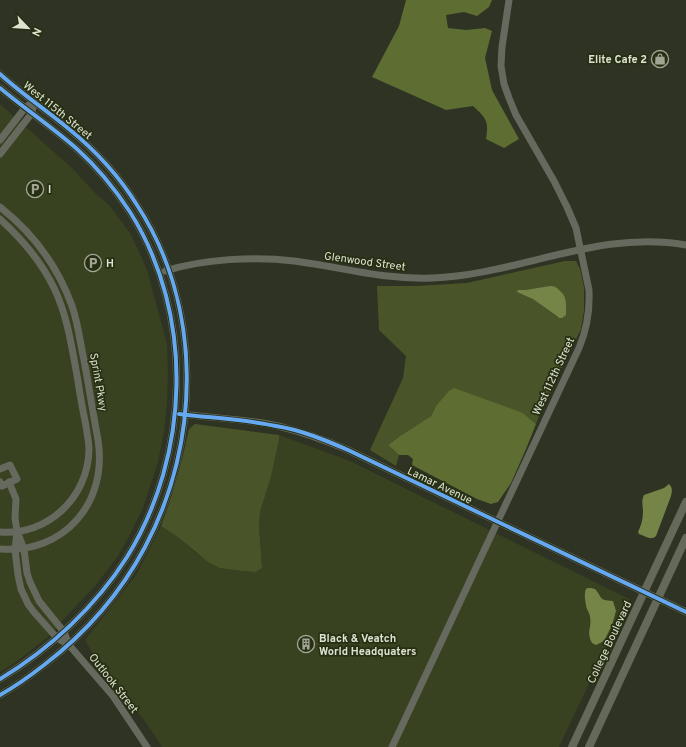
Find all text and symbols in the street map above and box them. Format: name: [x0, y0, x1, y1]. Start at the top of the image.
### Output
north arrow: [8, 8, 48, 48]
text: N: [28, 25, 44, 38]
shop icon: Elite Cafe 2: [650, 49, 670, 69]
place label: Elite Cafe 2: [588, 53, 647, 67]
street label: West 115th Street: [20, 79, 95, 143]
parking icon: I: [25, 179, 45, 199]
place label: I: [48, 183, 51, 197]
street label: Glenwood Street: [323, 249, 406, 275]
parking icon: H: [83, 253, 103, 273]
place label: H: [106, 257, 114, 271]
street label: West 112th Street: [530, 335, 578, 418]
street label: Sprint Pkwy: [86, 352, 110, 413]
street label: Lamar Avenue: [405, 464, 474, 508]
street label: College Boulevard: [585, 599, 635, 686]
place label: Black & Veatch World Headquaters: [319, 632, 417, 659]
building icon: Black & Veatch World Headquaters: [296, 634, 316, 654]
street label: Outlook Street: [85, 651, 141, 716]

